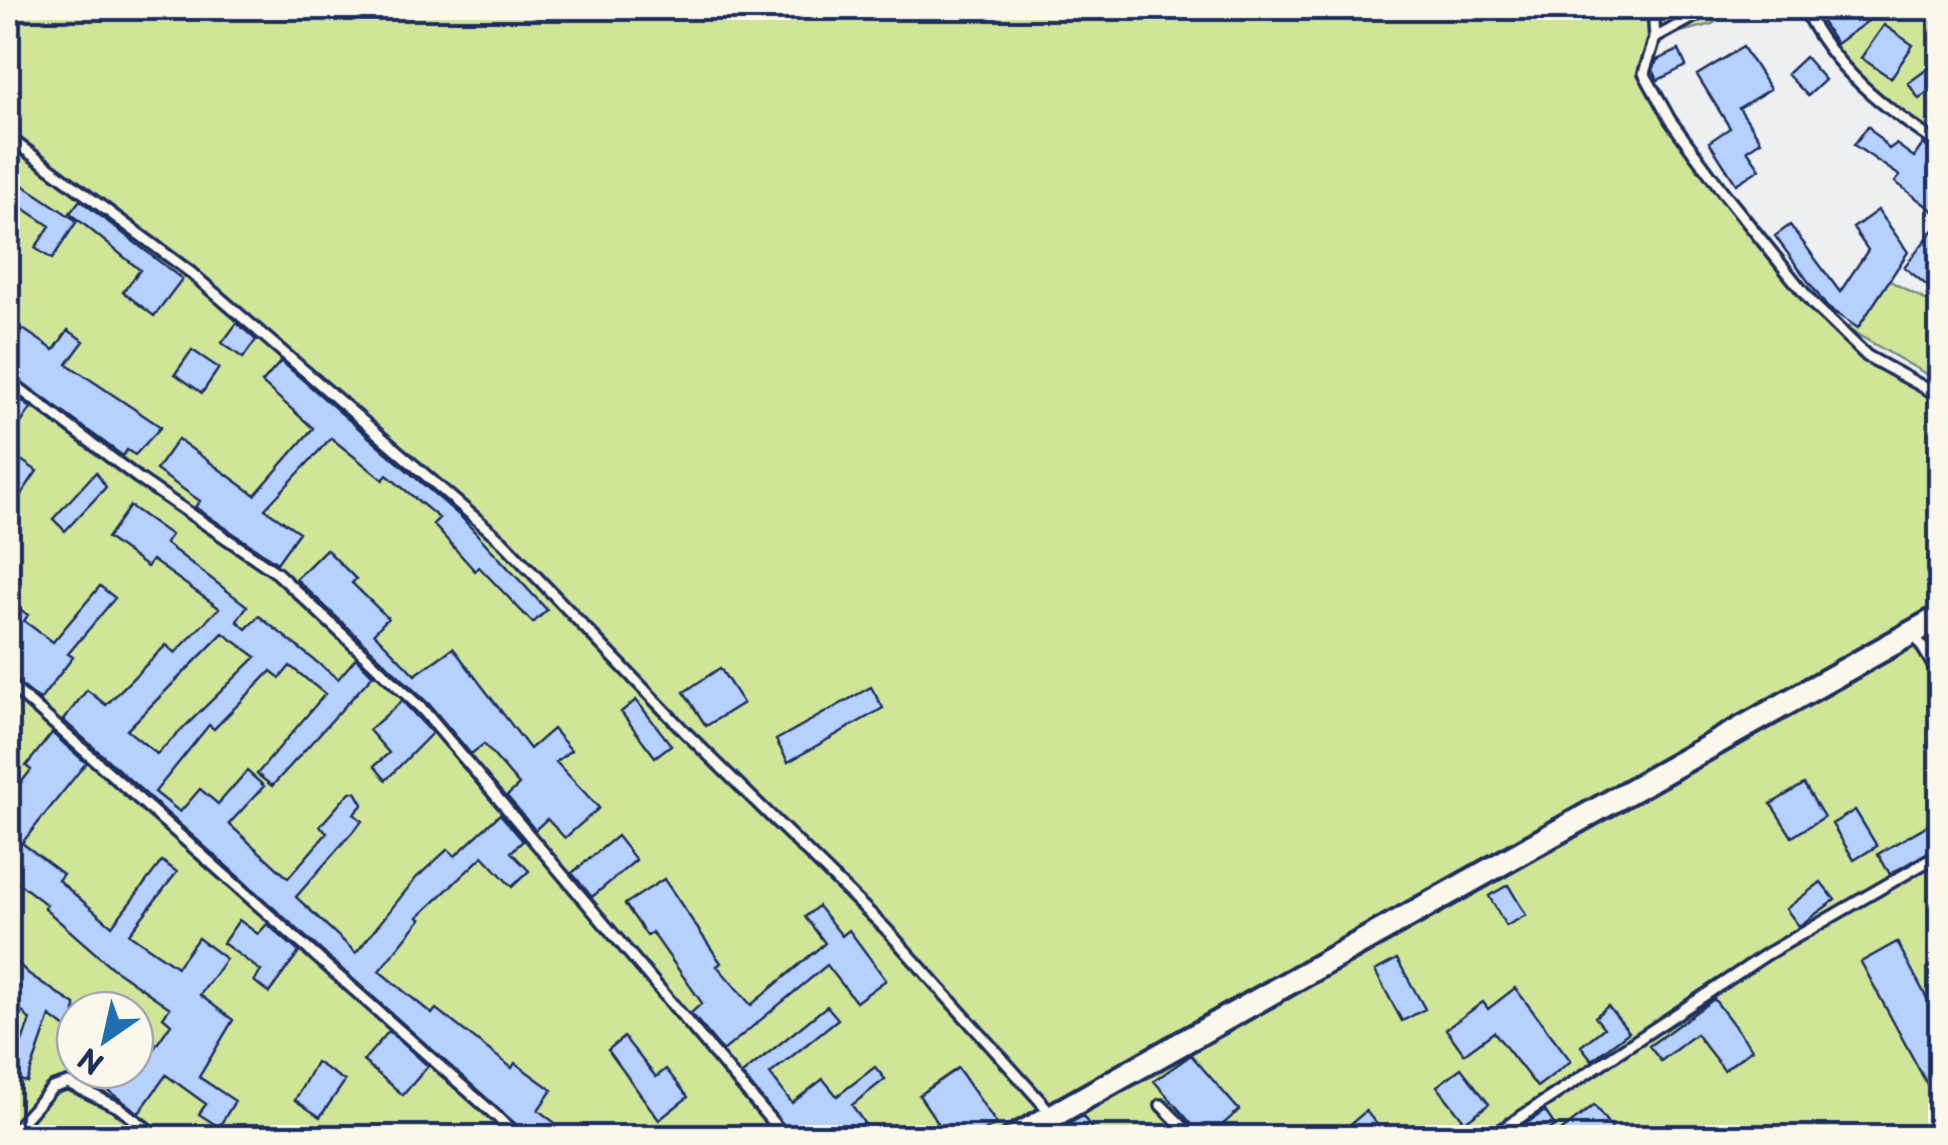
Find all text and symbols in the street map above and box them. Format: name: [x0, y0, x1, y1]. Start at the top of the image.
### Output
north arrow: [55, 990, 155, 1090]
text: N: [69, 1038, 111, 1086]

